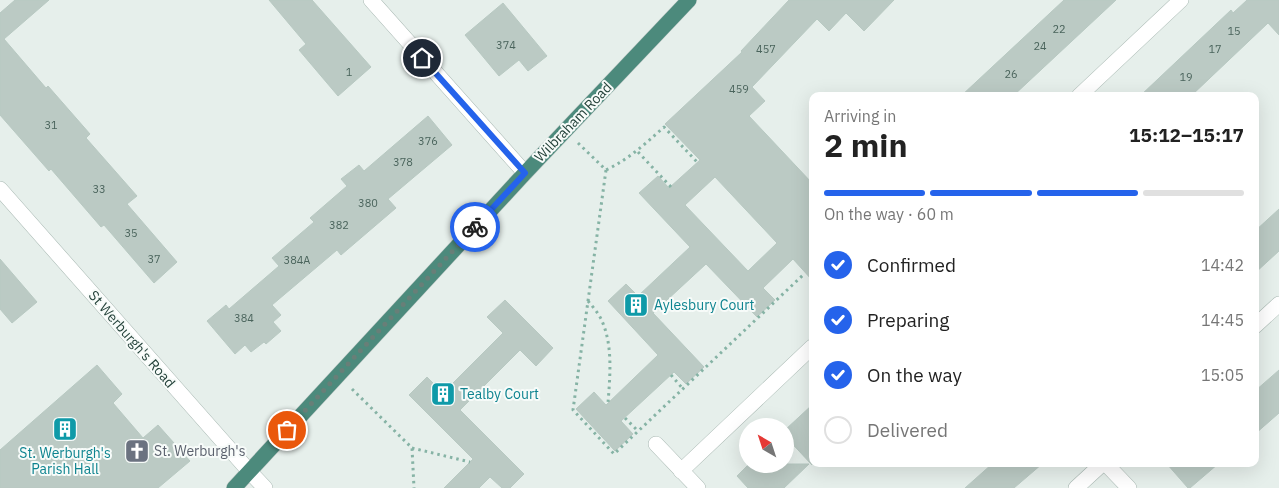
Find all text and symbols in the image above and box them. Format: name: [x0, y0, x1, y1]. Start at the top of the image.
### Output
house number: 22: [1052, 22, 1066, 36]
house number: 15: [1227, 24, 1241, 38]
pin: [401, 37, 443, 79]
house number: 374: [496, 38, 516, 52]
house number: 24: [1033, 39, 1047, 53]
house number: 457: [756, 42, 776, 56]
house number: 17: [1208, 42, 1222, 56]
icon: home: [408, 44, 436, 72]
house number: 1: [346, 65, 353, 79]
house number: 26: [1004, 67, 1018, 81]
house number: 19: [1179, 70, 1193, 84]
street label: Wilbraham Road: [531, 78, 615, 166]
house number: 459: [729, 82, 749, 96]
text: Arriving in: [824, 106, 896, 126]
house number: 31: [44, 118, 58, 132]
text: 15:12–15:17: [1129, 123, 1244, 147]
text: 2 min: [824, 124, 908, 166]
house number: 376: [418, 134, 438, 148]
house number: 378: [393, 155, 413, 169]
house number: 33: [92, 182, 106, 196]
house number: 380: [358, 196, 378, 210]
courier: [450, 202, 500, 252]
text: On the way · 60 m: [824, 204, 954, 224]
icon: bike: [461, 213, 489, 241]
house number: 382: [329, 218, 349, 232]
house number: 35: [124, 226, 138, 240]
icon: check: [824, 251, 852, 279]
house number: 37: [147, 252, 161, 266]
house number: 384A: [284, 253, 310, 267]
text: Confirmed: [867, 253, 956, 277]
text: 14:42: [1201, 255, 1244, 275]
street label: St Werburgh's Road: [85, 287, 179, 391]
building icon: Aylesbury Court: [623, 292, 649, 318]
place label: Aylesbury Court: [654, 296, 754, 314]
icon: check: [824, 306, 852, 334]
text: Preparing: [867, 308, 949, 332]
text: 14:45: [1201, 310, 1244, 330]
house number: 384: [234, 311, 254, 325]
icon: check: [824, 361, 852, 389]
text: On the way: [867, 363, 962, 387]
text: 15:05: [1201, 365, 1244, 385]
building icon: Tealby Court: [430, 381, 456, 407]
place label: Tealby Court: [460, 385, 539, 403]
pin: [266, 409, 308, 451]
building icon: St. Werburgh's Parish Hall: [52, 416, 78, 442]
icon: bag: [273, 416, 301, 444]
north arrow: [739, 418, 794, 472]
map controls: [739, 418, 794, 473]
text: Delivered: [867, 418, 948, 442]
church icon: St. Werburgh's: [124, 438, 150, 464]
place label: St. Werburgh's: [154, 442, 246, 460]
place label: St. Werburgh's Parish Hall: [19, 444, 111, 478]

